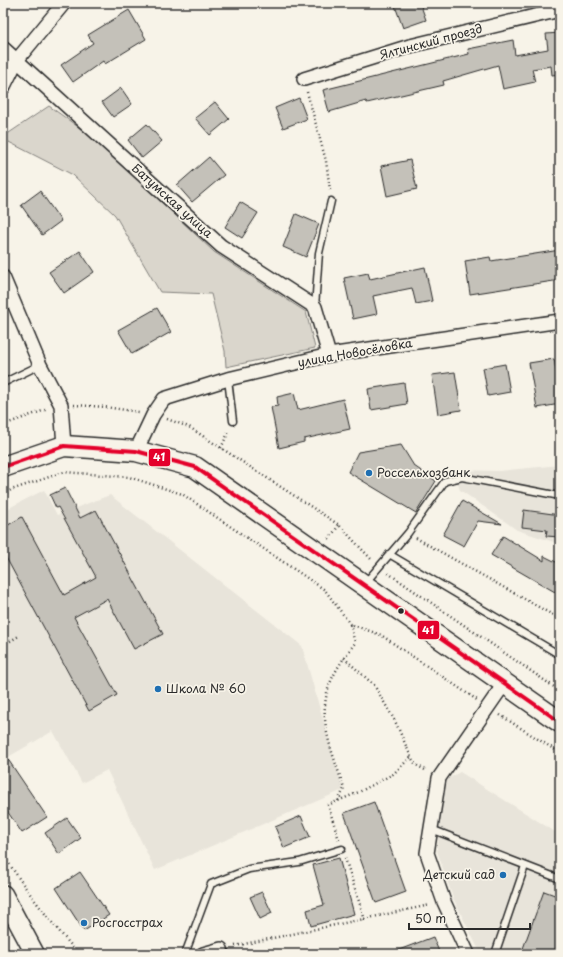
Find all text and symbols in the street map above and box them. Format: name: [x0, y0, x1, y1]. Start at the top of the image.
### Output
street label: Ялтинский проезд: [377, 19, 484, 63]
street label: Батумская улица: [128, 159, 218, 242]
street label: улица Новосёловка: [296, 333, 414, 371]
line badge: 41: [148, 448, 171, 467]
text: 41: [153, 448, 165, 465]
place label: Россельхозбанк: [377, 463, 471, 481]
marker: Россельхозбанк: [364, 468, 374, 478]
unlabelled marker: [396, 606, 406, 616]
line badge: 41: [417, 620, 440, 640]
text: 41: [422, 621, 434, 638]
place label: Школа № 60: [166, 679, 246, 697]
marker: Школа № 60: [153, 684, 163, 694]
place label: Детский сад: [423, 865, 495, 883]
marker: Детский сад: [498, 870, 508, 880]
scale bar: [409, 905, 530, 931]
text: 50 m: [415, 909, 446, 927]
place label: Росгосстрах: [92, 913, 163, 931]
marker: Росгосстрах: [79, 918, 89, 928]

